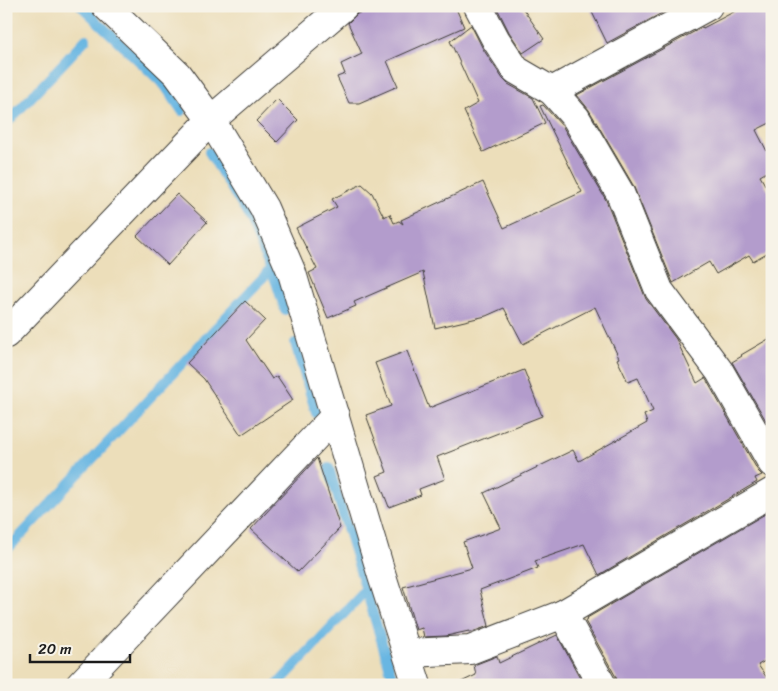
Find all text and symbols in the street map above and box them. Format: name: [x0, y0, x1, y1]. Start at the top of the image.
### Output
scale bar: [30, 631, 130, 663]
text: 20 m: [38, 636, 72, 662]

